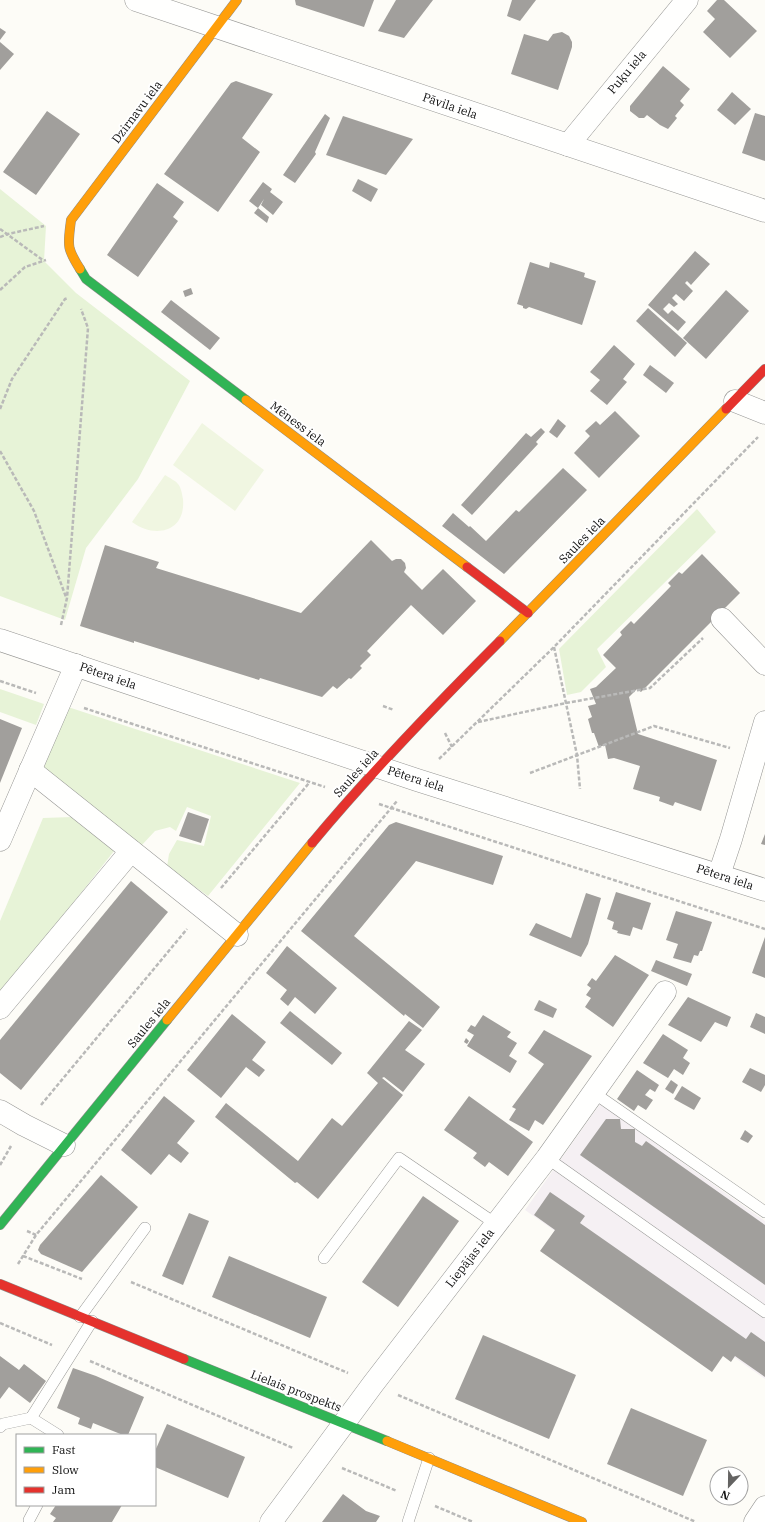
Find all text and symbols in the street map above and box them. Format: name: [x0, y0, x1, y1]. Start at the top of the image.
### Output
street label: Puķu iela: [604, 46, 650, 97]
street label: Dzirnavu iela: [108, 77, 165, 146]
street label: Pāvila iela: [421, 89, 480, 122]
street label: Mēness iela: [268, 398, 329, 450]
street label: Saules iela: [555, 513, 608, 566]
street label: Pētera iela: [78, 659, 139, 692]
street label: Saules iela: [330, 745, 382, 800]
street label: Pētera iela: [386, 762, 447, 795]
street label: Pētera iela: [695, 860, 756, 893]
street label: Saules iela: [124, 994, 174, 1051]
street label: Liepājas iela: [442, 1225, 498, 1290]
street label: Lielais prospekts: [249, 1366, 344, 1415]
legend: [16, 1434, 156, 1506]
text: Fast: [52, 1442, 76, 1457]
text: Slow: [52, 1462, 79, 1477]
north arrow: [709, 1466, 749, 1506]
text: Jam: [52, 1482, 76, 1497]
text: N: [718, 1487, 732, 1503]

